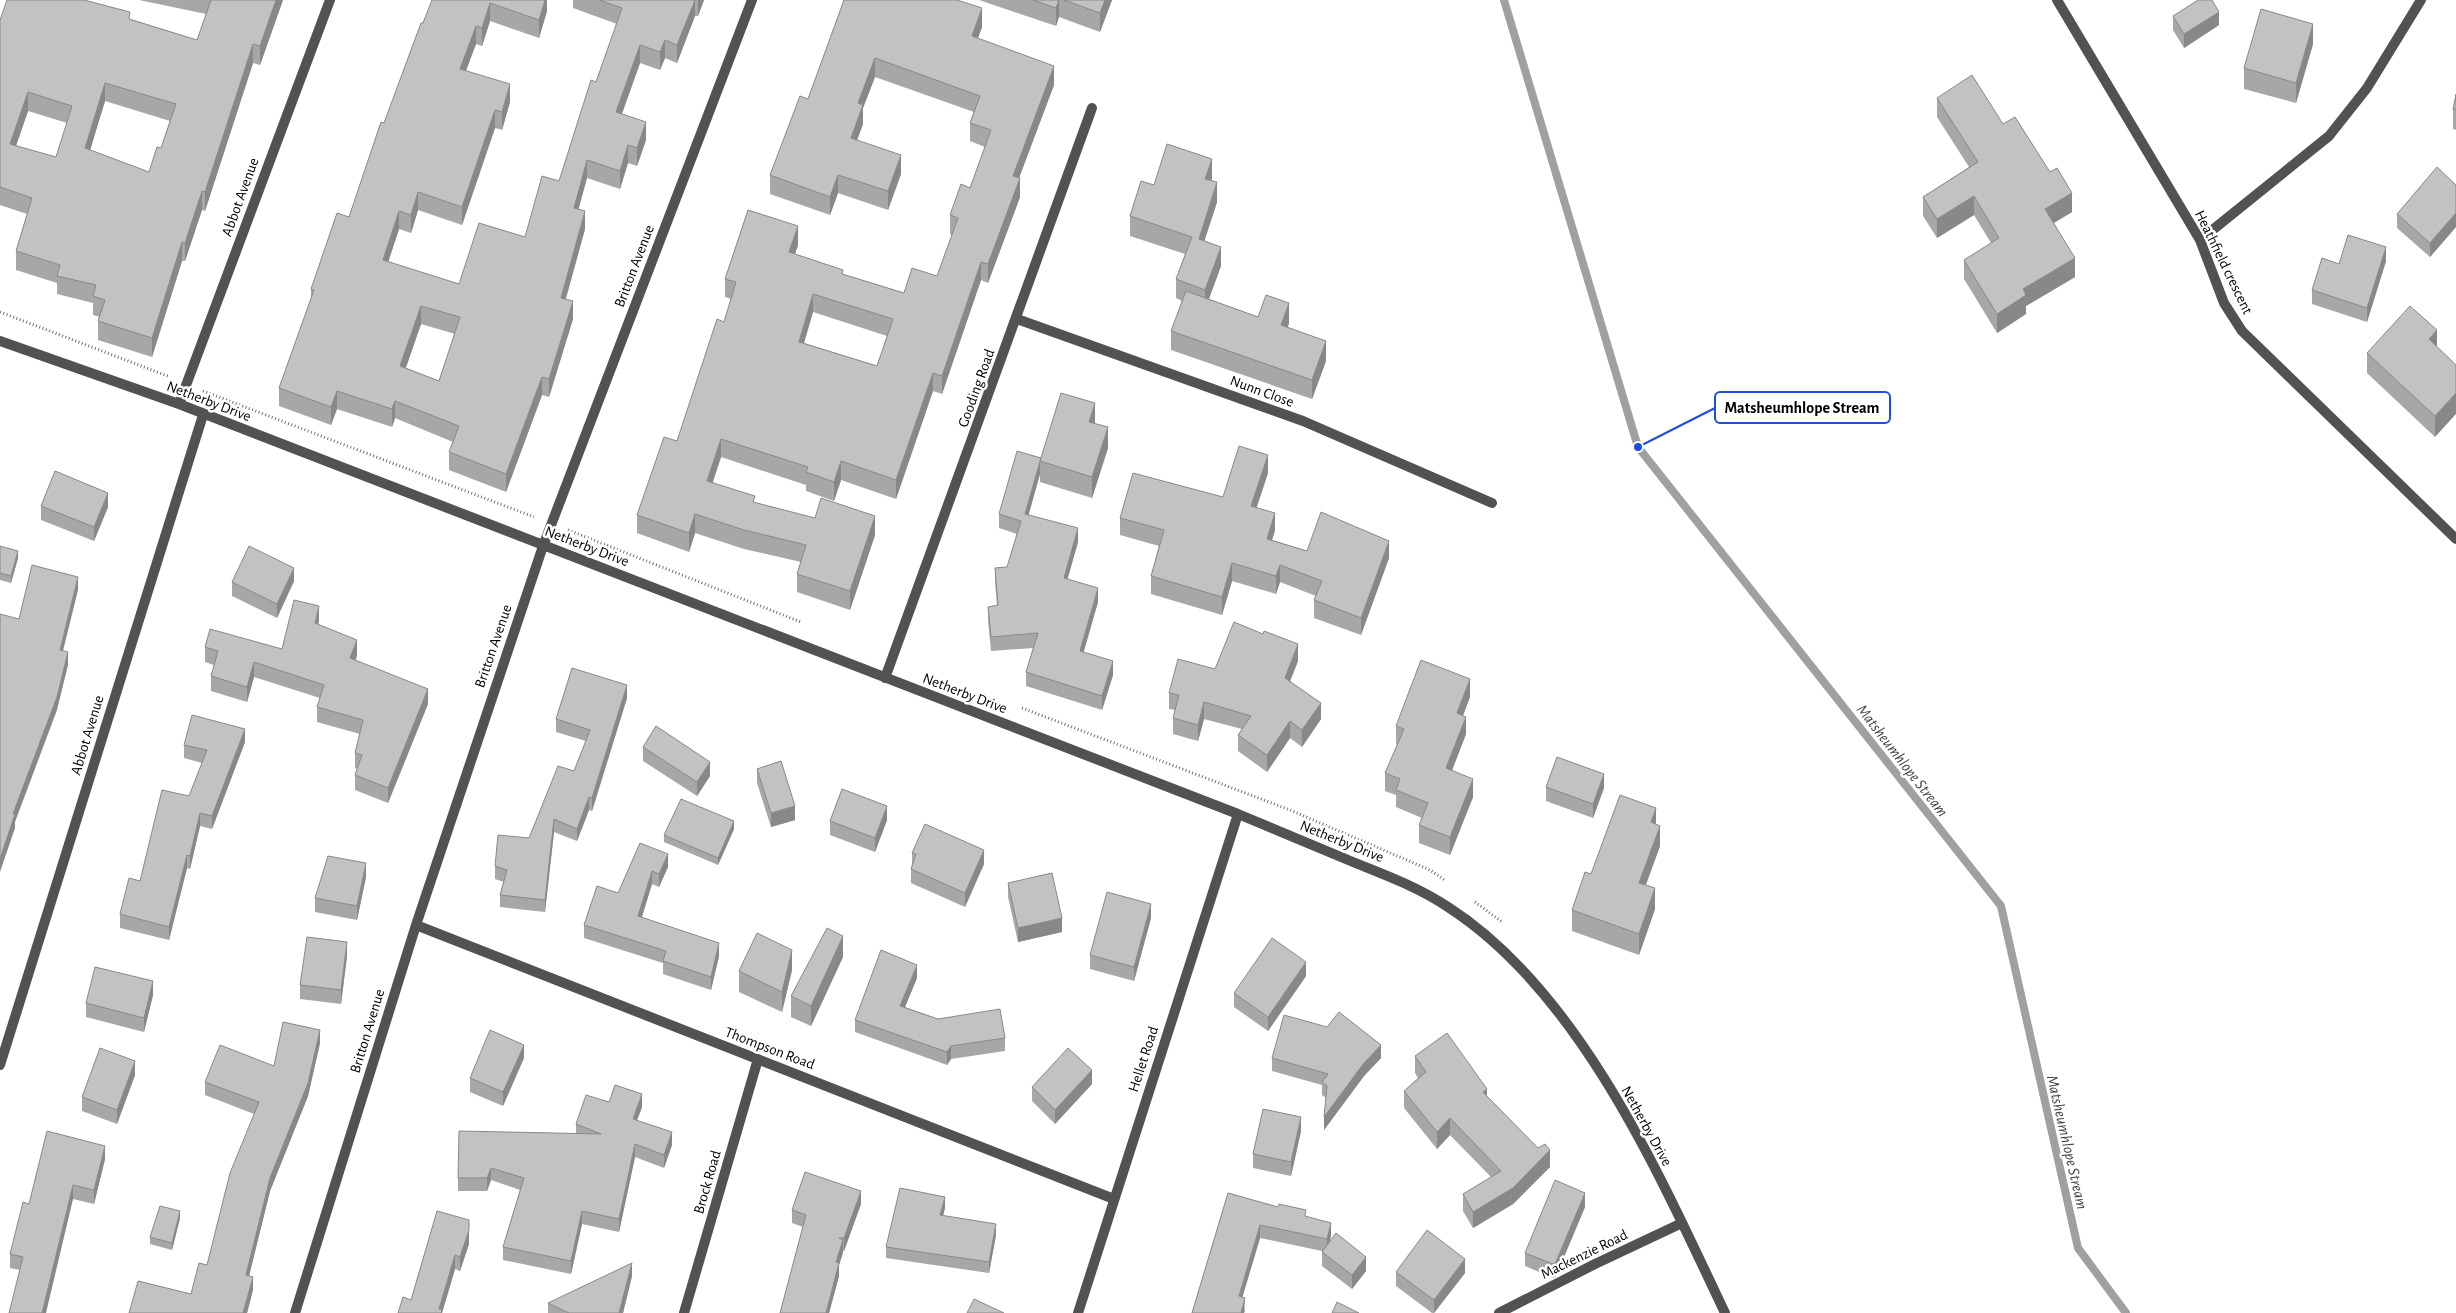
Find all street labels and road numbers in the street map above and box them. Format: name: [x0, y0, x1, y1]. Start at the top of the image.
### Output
street label: Abbot Avenue: [219, 156, 262, 238]
street label: Heathfield crescent: [2192, 208, 2255, 317]
street label: Britton Avenue: [612, 223, 657, 309]
street label: Gooding Road: [955, 347, 998, 429]
street label: Nunn Close: [1228, 373, 1296, 410]
street label: Netherby Drive: [165, 379, 253, 424]
street label: Netherby Drive: [543, 524, 631, 569]
street label: Britton Avenue: [472, 603, 515, 690]
street label: Netherby Drive: [921, 671, 1009, 716]
street label: Abbot Avenue: [68, 693, 107, 777]
street label: Netherby Drive: [1298, 818, 1386, 865]
street label: Britton Avenue: [348, 987, 387, 1075]
street label: Hellet Road: [1126, 1024, 1161, 1094]
street label: Thompson Road: [723, 1025, 817, 1073]
street label: Netherby Drive: [1618, 1084, 1675, 1169]
street label: Brock Road: [691, 1149, 724, 1215]
street label: Mackenzie Road: [1538, 1227, 1630, 1282]

